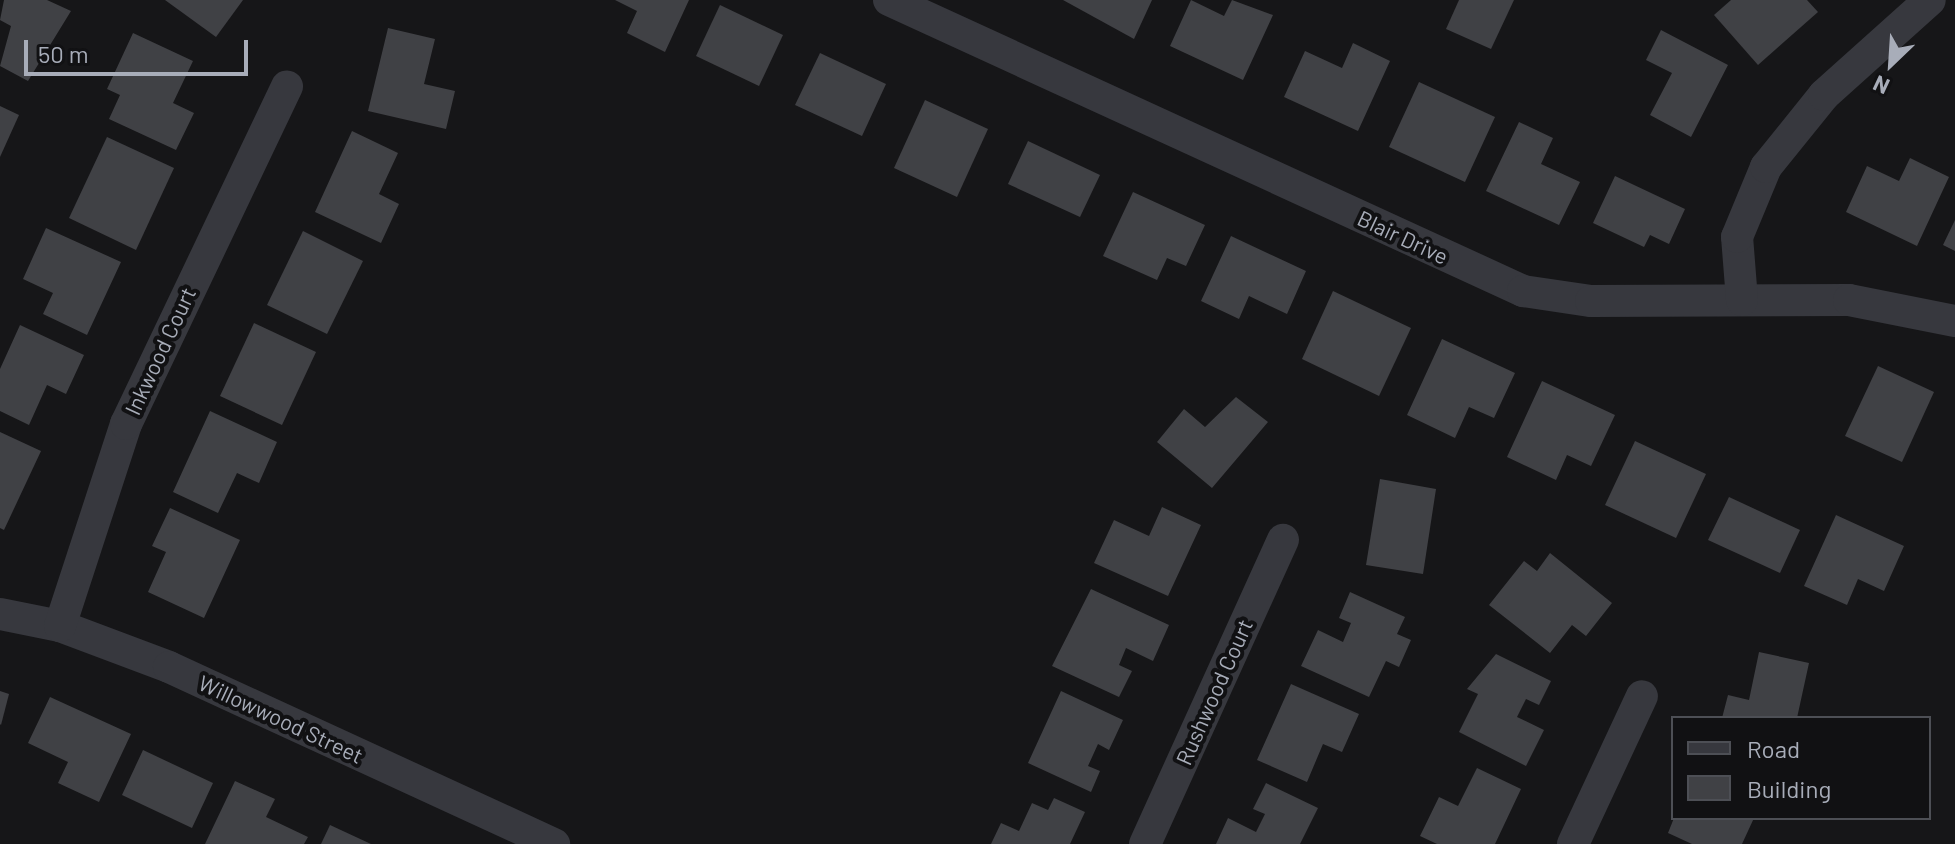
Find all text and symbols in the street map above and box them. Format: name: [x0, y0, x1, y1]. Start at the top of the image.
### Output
scale bar: [28, 24, 252, 74]
north arrow: [1851, 24, 1931, 104]
text: 50 m: [38, 39, 89, 68]
text: N: [1869, 71, 1893, 101]
street label: Blair Drive: [1353, 205, 1453, 269]
street label: Inkwood Court: [119, 283, 201, 419]
street label: Rushwood Court: [1170, 615, 1258, 769]
street label: Willowwood Street: [195, 669, 367, 769]
legend: [1671, 716, 1931, 820]
text: Road: [1747, 734, 1800, 763]
text: Building: [1747, 774, 1831, 803]

